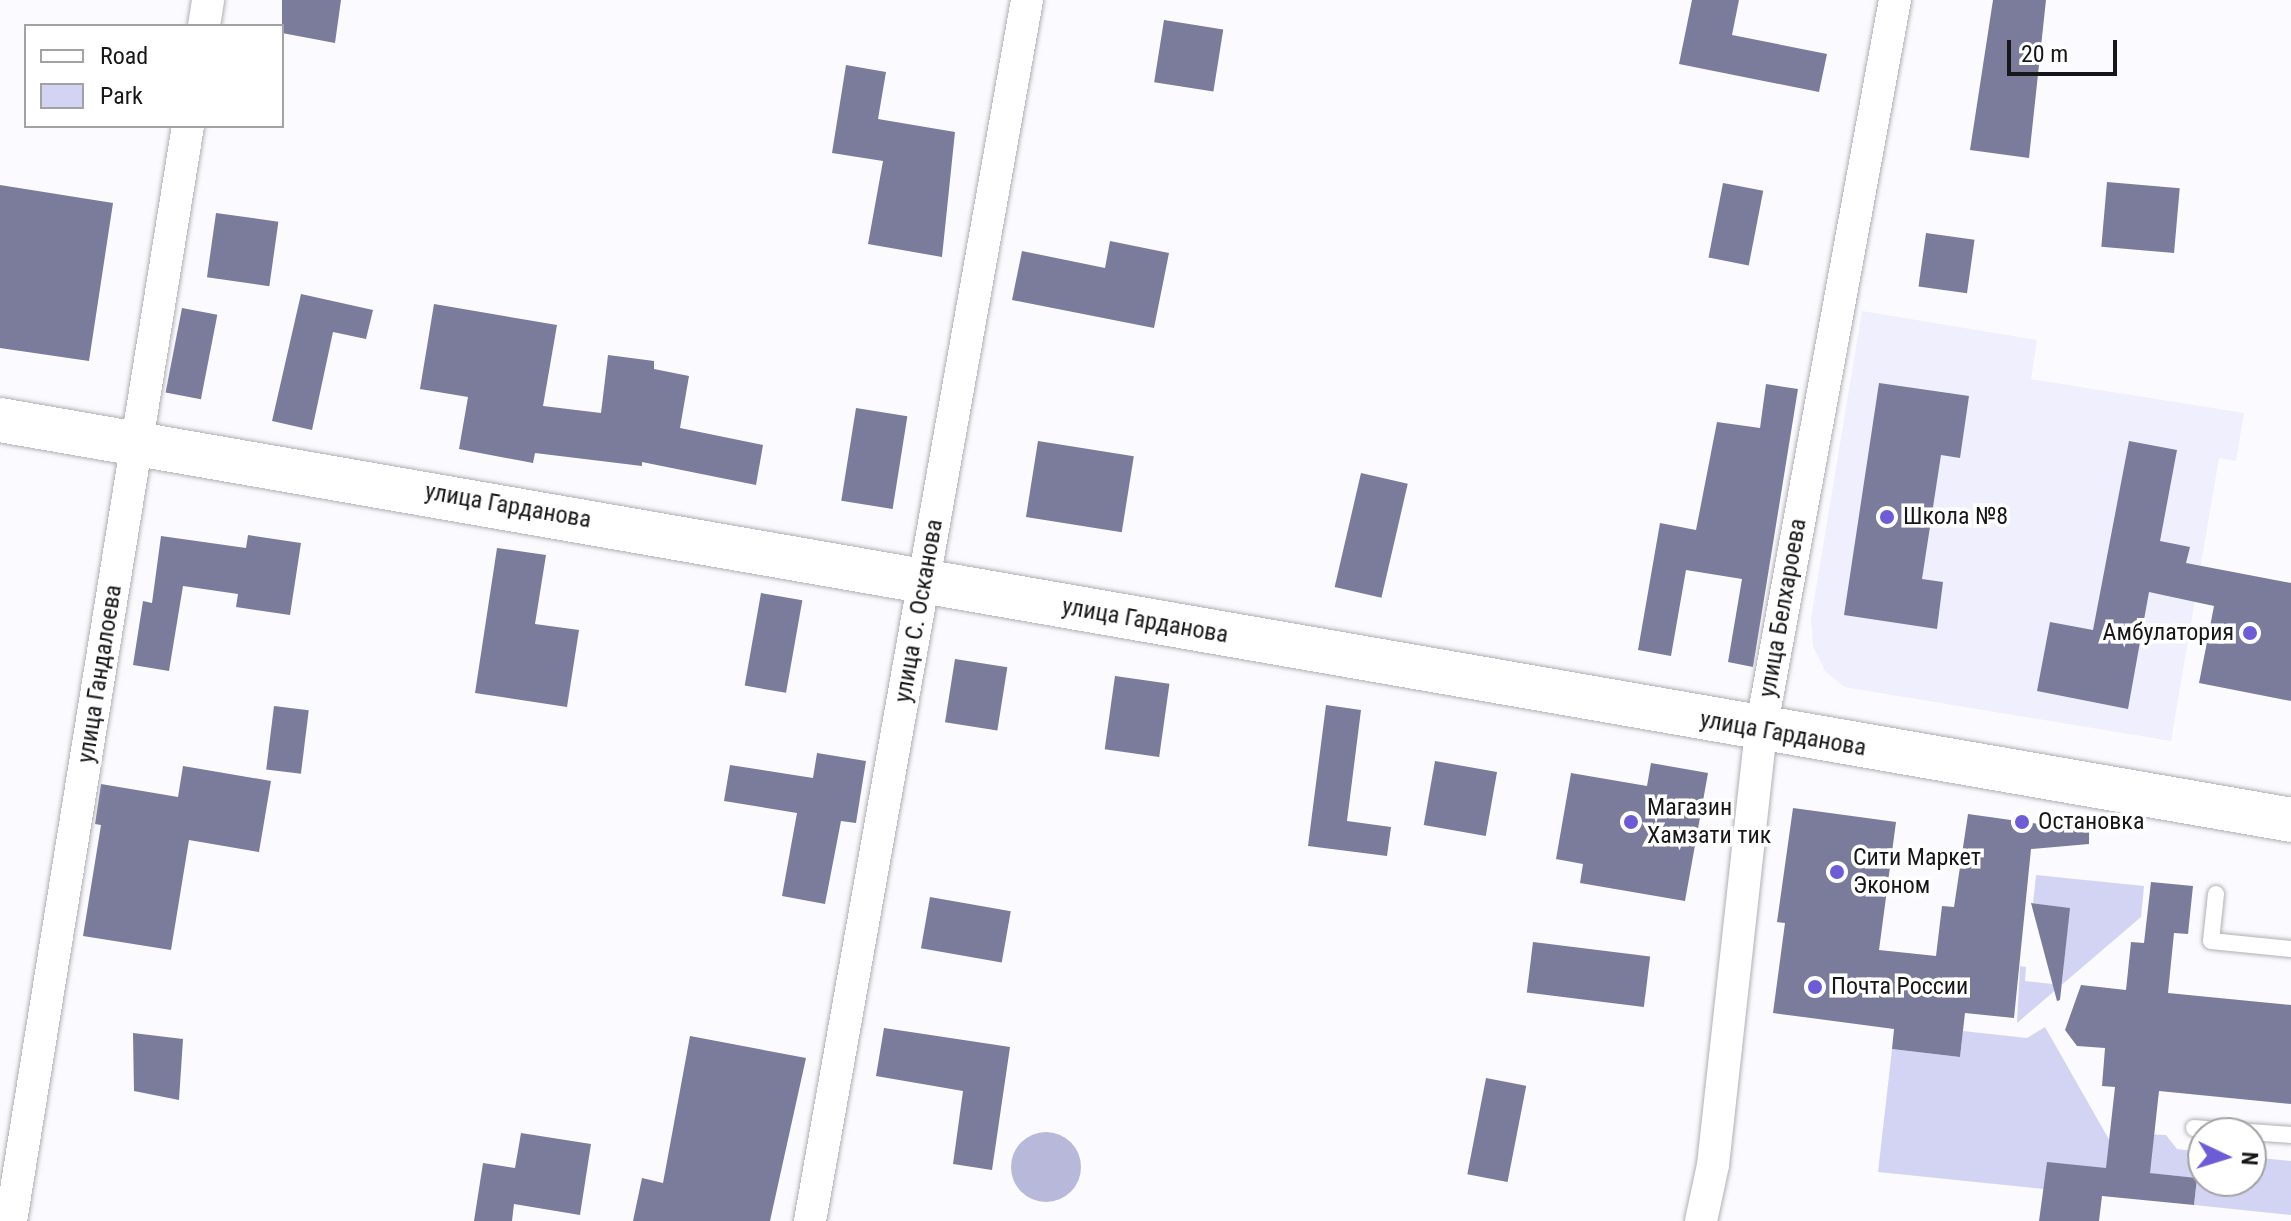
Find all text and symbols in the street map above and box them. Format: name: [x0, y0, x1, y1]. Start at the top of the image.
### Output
legend: [24, 24, 284, 128]
scale bar: [2011, 24, 2121, 74]
text: 20 m: [2021, 40, 2068, 68]
text: Road: [100, 42, 148, 70]
text: Park: [100, 82, 143, 110]
street label: улица Гарданова: [423, 477, 593, 535]
place label: Школа №8: [1903, 503, 2008, 531]
marker: Школа №8: [1878, 508, 1896, 526]
street label: улица Белхароева: [1753, 516, 1813, 700]
street label: улица С. Осканова: [889, 517, 949, 705]
street label: улица Гандалоева: [72, 583, 128, 765]
street label: улица Гарданова: [1060, 592, 1230, 650]
place label: Амбулатория: [2103, 619, 2234, 647]
marker: Амбулатория: [2241, 624, 2259, 642]
street label: улица Гарданова: [1698, 705, 1868, 763]
place label: Магазин Хамзати тик: [1647, 794, 1771, 850]
place label: Остановка: [2038, 808, 2144, 836]
marker: Магазин Хамзати тик: [1622, 813, 1640, 831]
marker: Остановка: [2013, 813, 2031, 831]
place label: Сити Маркет Эконом: [1853, 844, 1981, 900]
marker: Сити Маркет Эконом: [1828, 863, 1846, 881]
place label: Почта России: [1831, 973, 1968, 1001]
marker: Почта России: [1806, 978, 1824, 996]
north arrow: [2187, 1117, 2267, 1197]
text: N: [2237, 1151, 2262, 1166]

